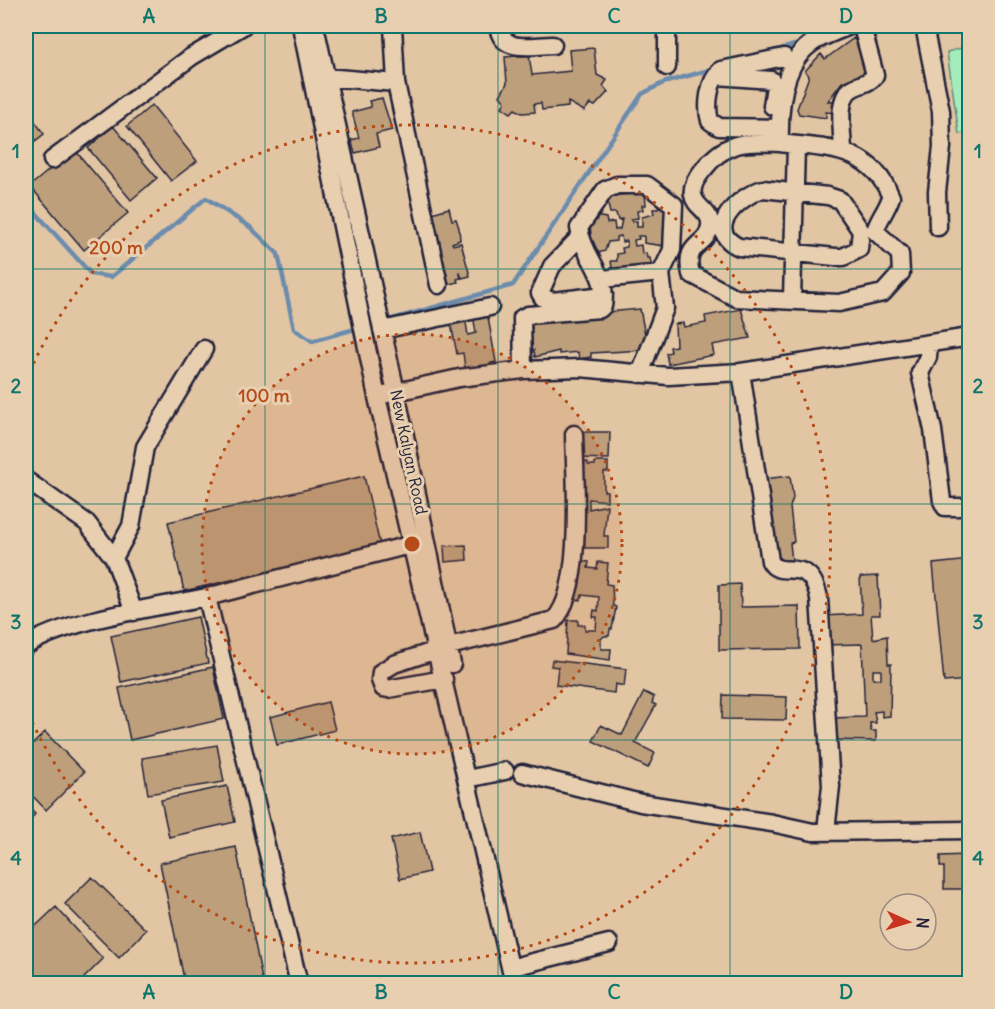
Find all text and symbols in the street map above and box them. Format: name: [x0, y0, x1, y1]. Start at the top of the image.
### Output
text: A: [143, 3, 156, 28]
text: B: [374, 3, 388, 28]
text: C: [607, 3, 621, 28]
text: D: [839, 3, 853, 28]
text: 1: [12, 138, 20, 163]
text: 1: [974, 138, 982, 163]
text: 200 m: [89, 236, 143, 259]
text: 2: [11, 373, 22, 398]
text: 2: [973, 373, 984, 398]
text: 100 m: [239, 384, 290, 407]
street label: New Kalyan Road: [386, 388, 432, 516]
centre of rings: [402, 534, 422, 554]
text: 3: [10, 609, 22, 634]
text: 3: [972, 609, 984, 634]
text: 4: [10, 845, 22, 870]
text: 4: [972, 845, 984, 870]
north arrow: [878, 892, 938, 952]
text: N: [913, 917, 933, 929]
text: A: [143, 979, 156, 1004]
text: B: [374, 979, 388, 1004]
text: C: [607, 979, 621, 1004]
text: D: [839, 979, 853, 1004]

